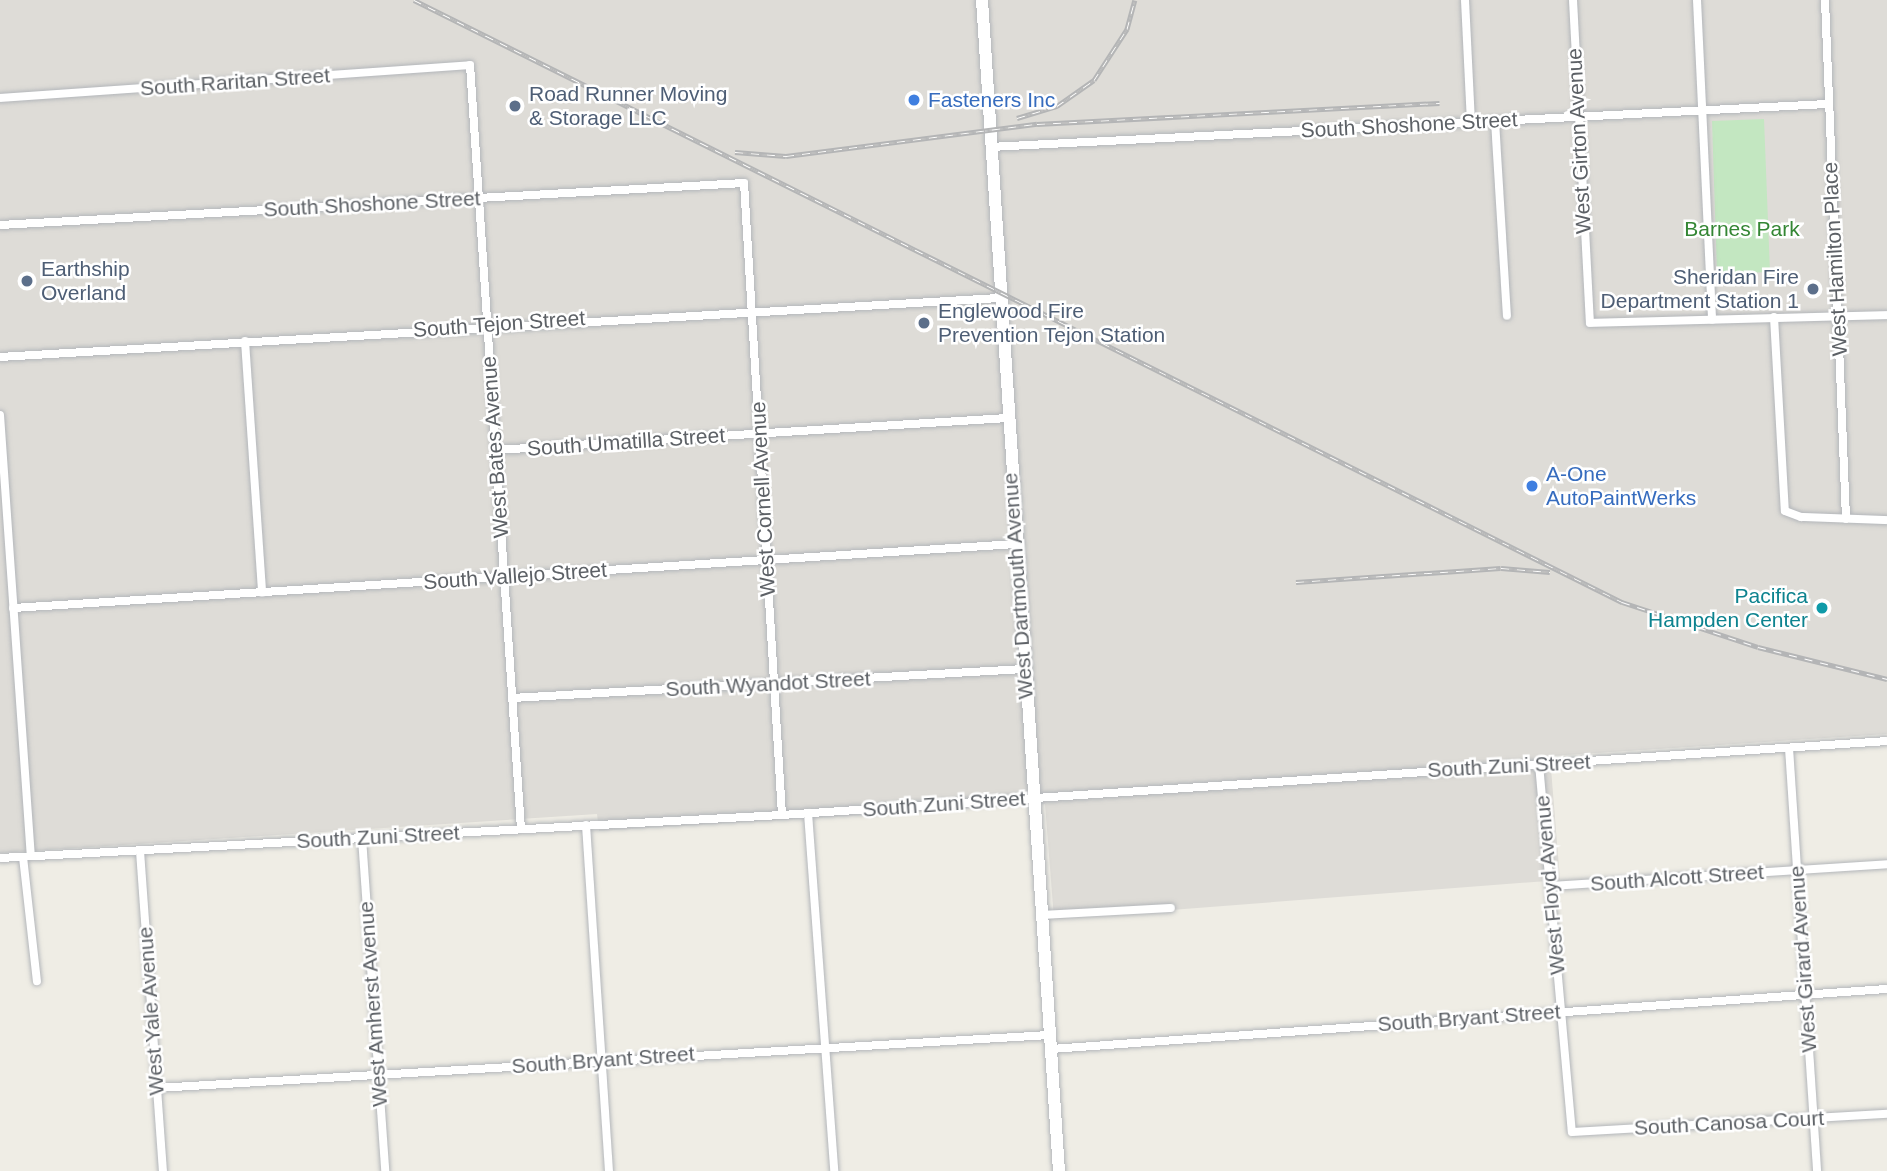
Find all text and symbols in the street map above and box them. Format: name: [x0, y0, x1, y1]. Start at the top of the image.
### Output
street label: West Girton Avenue: [1562, 47, 1596, 235]
street label: South Raritan Street: [139, 63, 331, 101]
place label: Road Runner Moving & Storage LLC: [529, 81, 727, 131]
place label: Fasteners Inc: [928, 87, 1055, 113]
marker: Fasteners Inc: [906, 92, 922, 108]
marker: Road Runner Moving & Storage LLC: [507, 98, 523, 114]
street label: South Shoshone Street: [1300, 107, 1518, 143]
street label: West Hamilton Place: [1817, 161, 1853, 357]
street label: South Shoshone Street: [263, 186, 481, 222]
park label: Barnes Park: [1684, 216, 1800, 242]
place label: Earthship Overland: [41, 256, 130, 306]
place label: Sheridan Fire Department Station 1: [1601, 264, 1799, 314]
marker: Earthship Overland: [19, 273, 35, 289]
marker: Sheridan Fire Department Station 1: [1805, 281, 1821, 297]
place label: Englewood Fire Prevention Tejon Station: [938, 298, 1166, 348]
street label: South Tejon Street: [412, 305, 586, 343]
marker: Englewood Fire Prevention Tejon Station: [916, 315, 932, 331]
street label: West Bates Avenue: [476, 355, 514, 539]
street label: West Cornell Avenue: [745, 400, 781, 598]
street label: South Umatilla Street: [526, 423, 726, 461]
place label: A-One AutoPaintWerks: [1546, 461, 1696, 511]
street label: West Dartmouth Avenue: [997, 471, 1039, 701]
marker: A-One AutoPaintWerks: [1524, 478, 1540, 494]
street label: South Vallejo Street: [422, 557, 608, 595]
place label: Pacifica Hampden Center: [1648, 583, 1808, 633]
marker: Pacifica Hampden Center: [1814, 600, 1830, 616]
street label: South Wyandot Street: [665, 666, 871, 702]
street label: South Zuni Street: [1427, 749, 1591, 783]
street label: South Zuni Street: [862, 786, 1026, 822]
street label: West Floyd Avenue: [1530, 794, 1570, 976]
street label: South Zuni Street: [296, 820, 460, 854]
street label: South Alcott Street: [1589, 859, 1765, 897]
street label: West Girard Avenue: [1784, 864, 1822, 1054]
street label: West Amherst Avenue: [353, 899, 393, 1109]
street label: West Yale Avenue: [132, 925, 170, 1097]
street label: South Bryant Street: [1377, 999, 1561, 1037]
street label: South Bryant Street: [511, 1041, 695, 1079]
street label: South Canosa Court: [1633, 1105, 1825, 1141]

